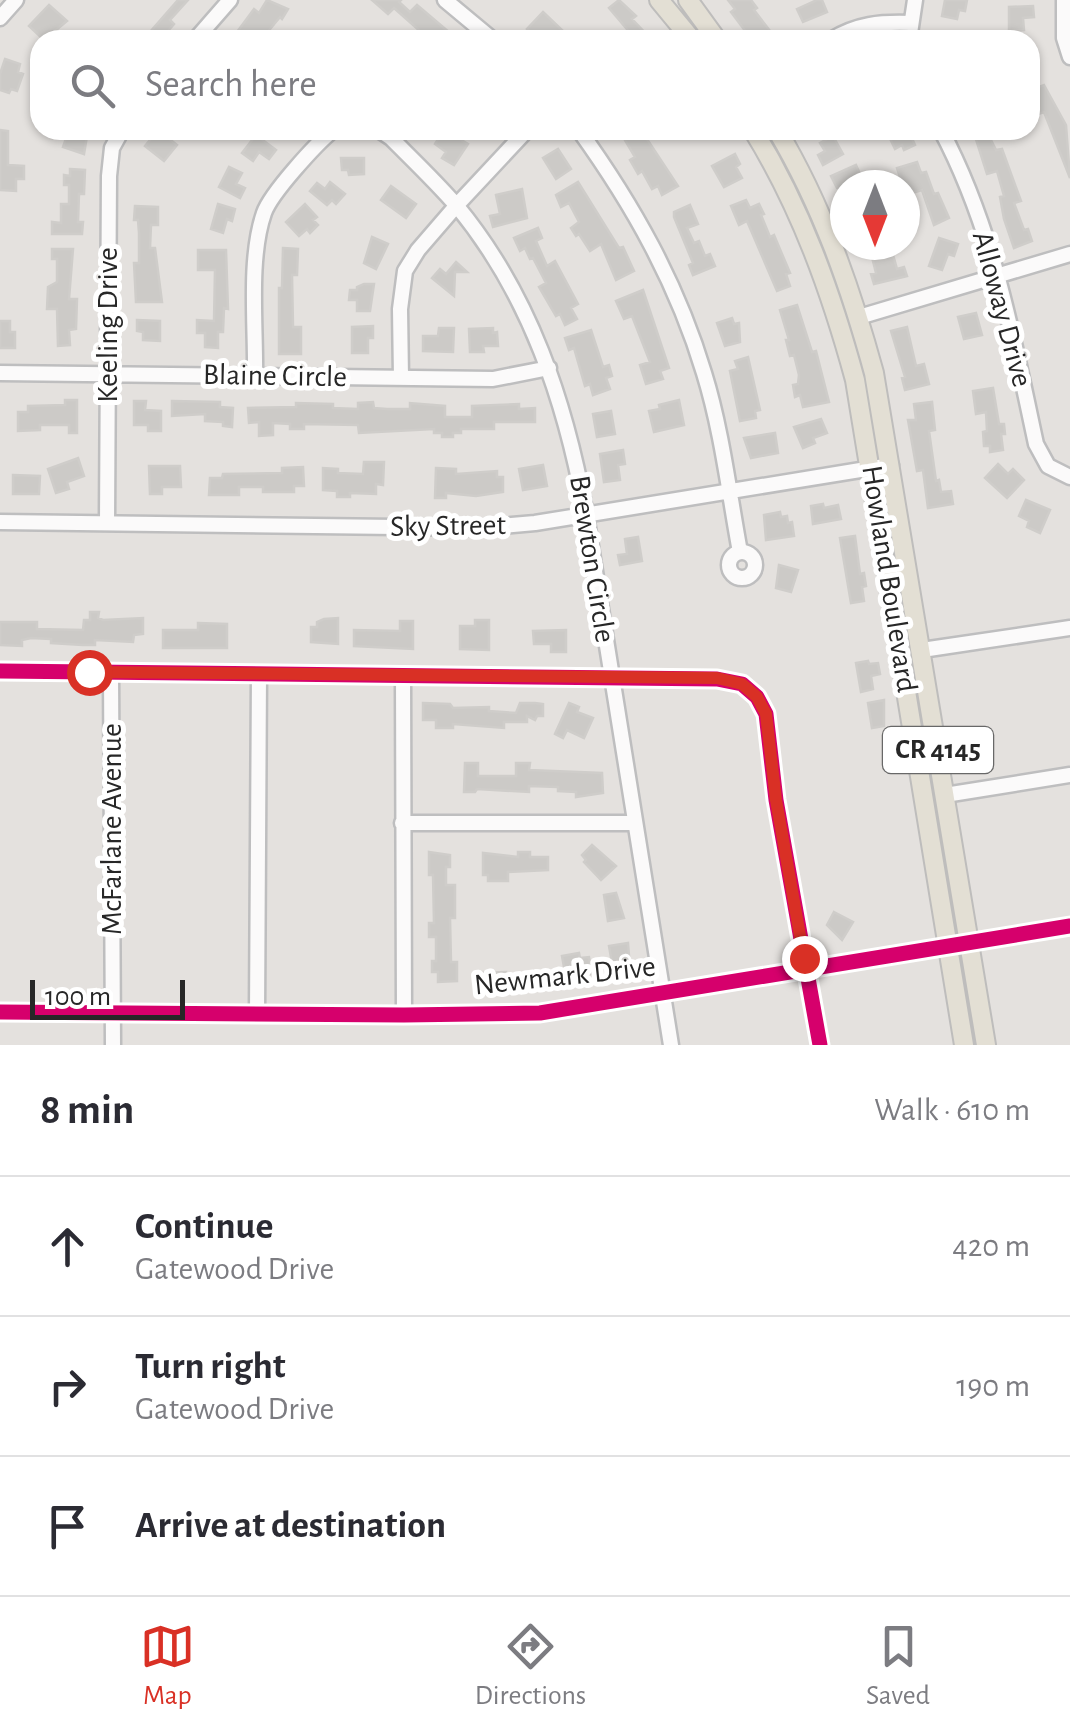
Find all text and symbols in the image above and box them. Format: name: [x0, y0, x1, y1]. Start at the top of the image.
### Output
search box: [30, 30, 1040, 140]
icon: search: [65, 58, 120, 113]
text: Search here: [145, 66, 317, 104]
north arrow: [830, 170, 920, 260]
street label: Alloway Drive: [967, 228, 1037, 390]
street label: Keeling Drive: [93, 247, 123, 403]
street label: Blaine Circle: [203, 360, 347, 392]
street label: Howland Boulevard: [856, 463, 922, 695]
street label: Brewton Circle: [564, 473, 620, 645]
street label: Sky Street: [390, 510, 507, 542]
route start: [67, 650, 113, 696]
street label: McFarlane Avenue: [97, 723, 127, 935]
road number: CR 4145: [883, 727, 993, 773]
route end: [782, 936, 828, 982]
street label: Newmark Drive: [473, 952, 657, 1000]
scale bar: [30, 975, 185, 1020]
text: 100 m: [45, 983, 111, 1011]
text: 8 min: [40, 1089, 134, 1131]
text: Walk · 610 m: [874, 1094, 1030, 1126]
text: Continue: [135, 1208, 273, 1246]
icon: ahead: [40, 1219, 95, 1274]
text: 420 m: [952, 1230, 1030, 1262]
text: Gatewood Drive: [135, 1253, 334, 1285]
text: Turn right: [135, 1348, 285, 1386]
icon: right: [40, 1359, 95, 1414]
text: 190 m: [956, 1370, 1030, 1402]
text: Gatewood Drive: [135, 1393, 334, 1425]
icon: arrive: [40, 1499, 95, 1554]
text: Arrive at destination: [135, 1507, 446, 1545]
tab: Map: [140, 1619, 195, 1713]
tab: Directions: [475, 1619, 586, 1713]
tab: Saved: [866, 1619, 930, 1713]

